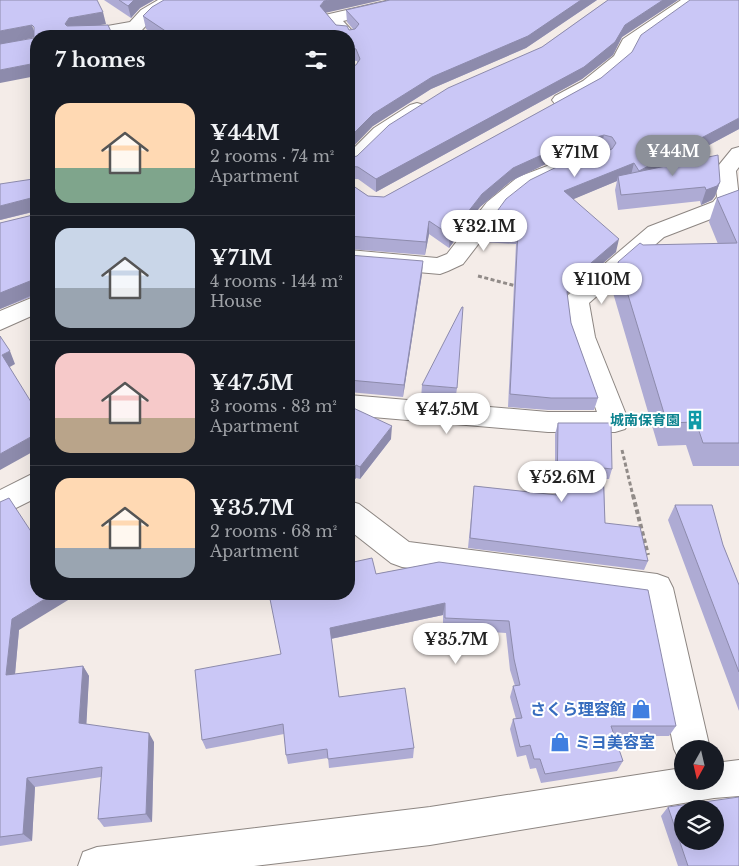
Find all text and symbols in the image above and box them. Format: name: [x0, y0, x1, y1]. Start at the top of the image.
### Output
icon: filters: [302, 46, 330, 74]
text: 7 homes: [55, 47, 146, 73]
text: ¥44M: [210, 120, 280, 146]
icon: home: [95, 123, 155, 183]
pin: ¥44M: [643, 134, 703, 177]
pin: ¥71M: [545, 136, 605, 178]
text: ¥44M: [646, 141, 700, 161]
text: ¥71M: [551, 142, 599, 162]
text: 2 rooms · 74 m²: [210, 146, 334, 166]
text: Apartment: [210, 166, 299, 186]
pin: ¥32.1M: [443, 210, 525, 252]
text: ¥32.1M: [452, 216, 516, 236]
text: ¥71M: [210, 245, 272, 271]
icon: home: [95, 248, 155, 308]
pin: ¥110M: [567, 262, 637, 305]
text: ¥110M: [573, 269, 631, 289]
text: 4 rooms · 144 m²: [210, 271, 343, 291]
text: House: [210, 291, 262, 311]
text: ¥47.5M: [210, 370, 293, 396]
icon: home: [95, 373, 155, 433]
pin: ¥47.5M: [406, 392, 488, 435]
text: 3 rooms · 83 m²: [210, 396, 337, 416]
text: ¥47.5M: [415, 399, 479, 419]
building icon: 城南保育園: [684, 409, 706, 431]
place label: 城南保育園: [610, 411, 680, 429]
text: Apartment: [210, 416, 299, 436]
pin: ¥52.6M: [521, 460, 603, 503]
text: ¥52.6M: [529, 467, 595, 487]
text: ¥35.7M: [210, 495, 294, 521]
icon: home: [95, 498, 155, 558]
text: 2 rooms · 68 m²: [210, 521, 337, 541]
text: Apartment: [210, 541, 299, 561]
pin: ¥35.7M: [415, 622, 497, 665]
text: ¥35.7M: [424, 629, 488, 649]
shop icon: さくら理容館: [630, 698, 652, 720]
place label: さくら理容館: [530, 699, 626, 719]
shop icon: ミヨ美容室: [549, 731, 571, 753]
place label: ミヨ美容室: [575, 732, 655, 752]
north arrow: [674, 740, 724, 790]
map controls: [674, 740, 724, 850]
button: layers: [674, 800, 724, 850]

